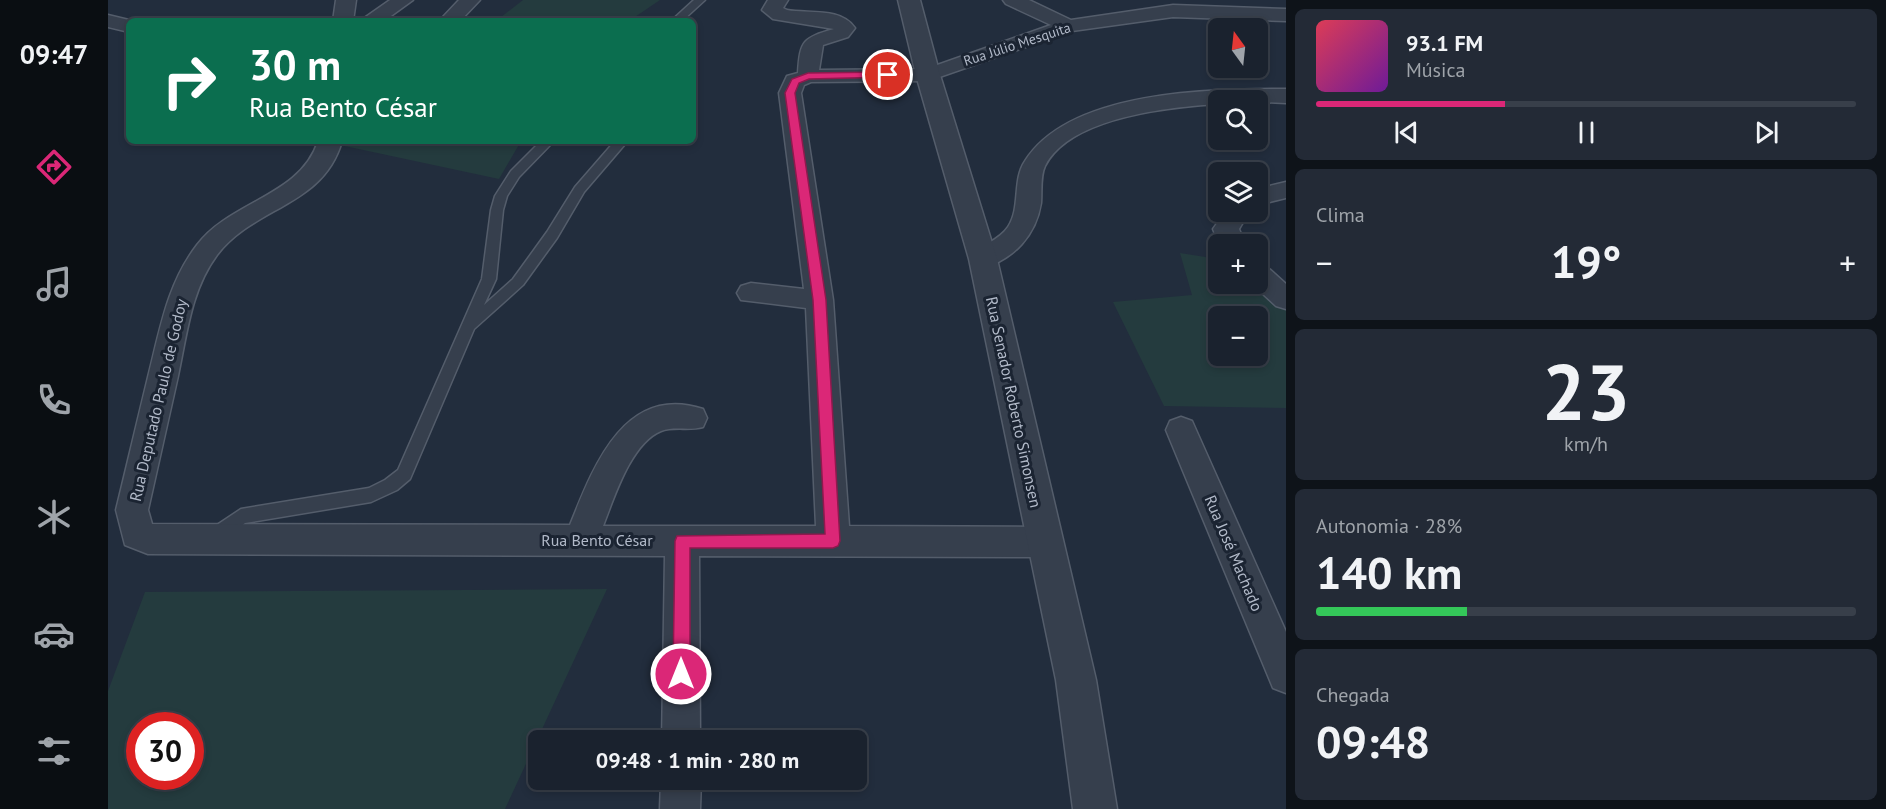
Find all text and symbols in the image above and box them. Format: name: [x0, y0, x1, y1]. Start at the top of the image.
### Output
street label: Rua Júlio Mesquita: [961, 18, 1073, 70]
north arrow: [1208, 18, 1268, 78]
map controls: [1208, 18, 1268, 366]
text: 93.1 FM: [1406, 29, 1483, 57]
text: 09:47: [20, 37, 88, 71]
text: 30 m: [249, 37, 341, 92]
icon: right: [150, 42, 228, 120]
pin: [862, 49, 913, 100]
text: Música: [1406, 57, 1465, 83]
icon: arrive: [871, 58, 904, 91]
text: Rua Bento César: [249, 90, 437, 124]
button: search: [1208, 90, 1268, 150]
icon: previous: [1390, 116, 1423, 149]
icon: pause: [1570, 116, 1603, 149]
icon: next: [1750, 116, 1783, 149]
icon: directions: [33, 146, 75, 188]
button: layers: [1208, 162, 1268, 222]
text: Clima: [1316, 202, 1365, 228]
text: 19°: [1551, 232, 1621, 290]
button: +: [1208, 234, 1268, 294]
text: −: [1316, 241, 1333, 284]
text: +: [1839, 241, 1856, 284]
icon: music: [33, 263, 75, 305]
street label: Rua Senador Roberto Simonsen: [982, 295, 1046, 509]
street label: Rua Deputado Paulo de Godoy: [125, 296, 191, 503]
button: −: [1208, 306, 1268, 366]
text: 23: [1542, 341, 1630, 442]
icon: phone: [33, 379, 75, 421]
text: km/h: [1564, 431, 1608, 457]
street label: Rua José Machado: [1201, 492, 1267, 614]
icon: climate: [33, 496, 75, 538]
text: Autonomia · 28%: [1316, 513, 1462, 539]
street label: Rua Bento César: [541, 530, 653, 550]
text: 140 km: [1316, 543, 1462, 601]
icon: car: [33, 613, 75, 655]
position arrow: [649, 642, 713, 706]
text: Chegada: [1316, 682, 1390, 708]
speed limit sign: 30: [126, 712, 204, 790]
text: 09:48: [1316, 712, 1430, 770]
icon: filters: [33, 730, 75, 772]
text: 09:48 · 1 min · 280 m: [596, 746, 799, 774]

